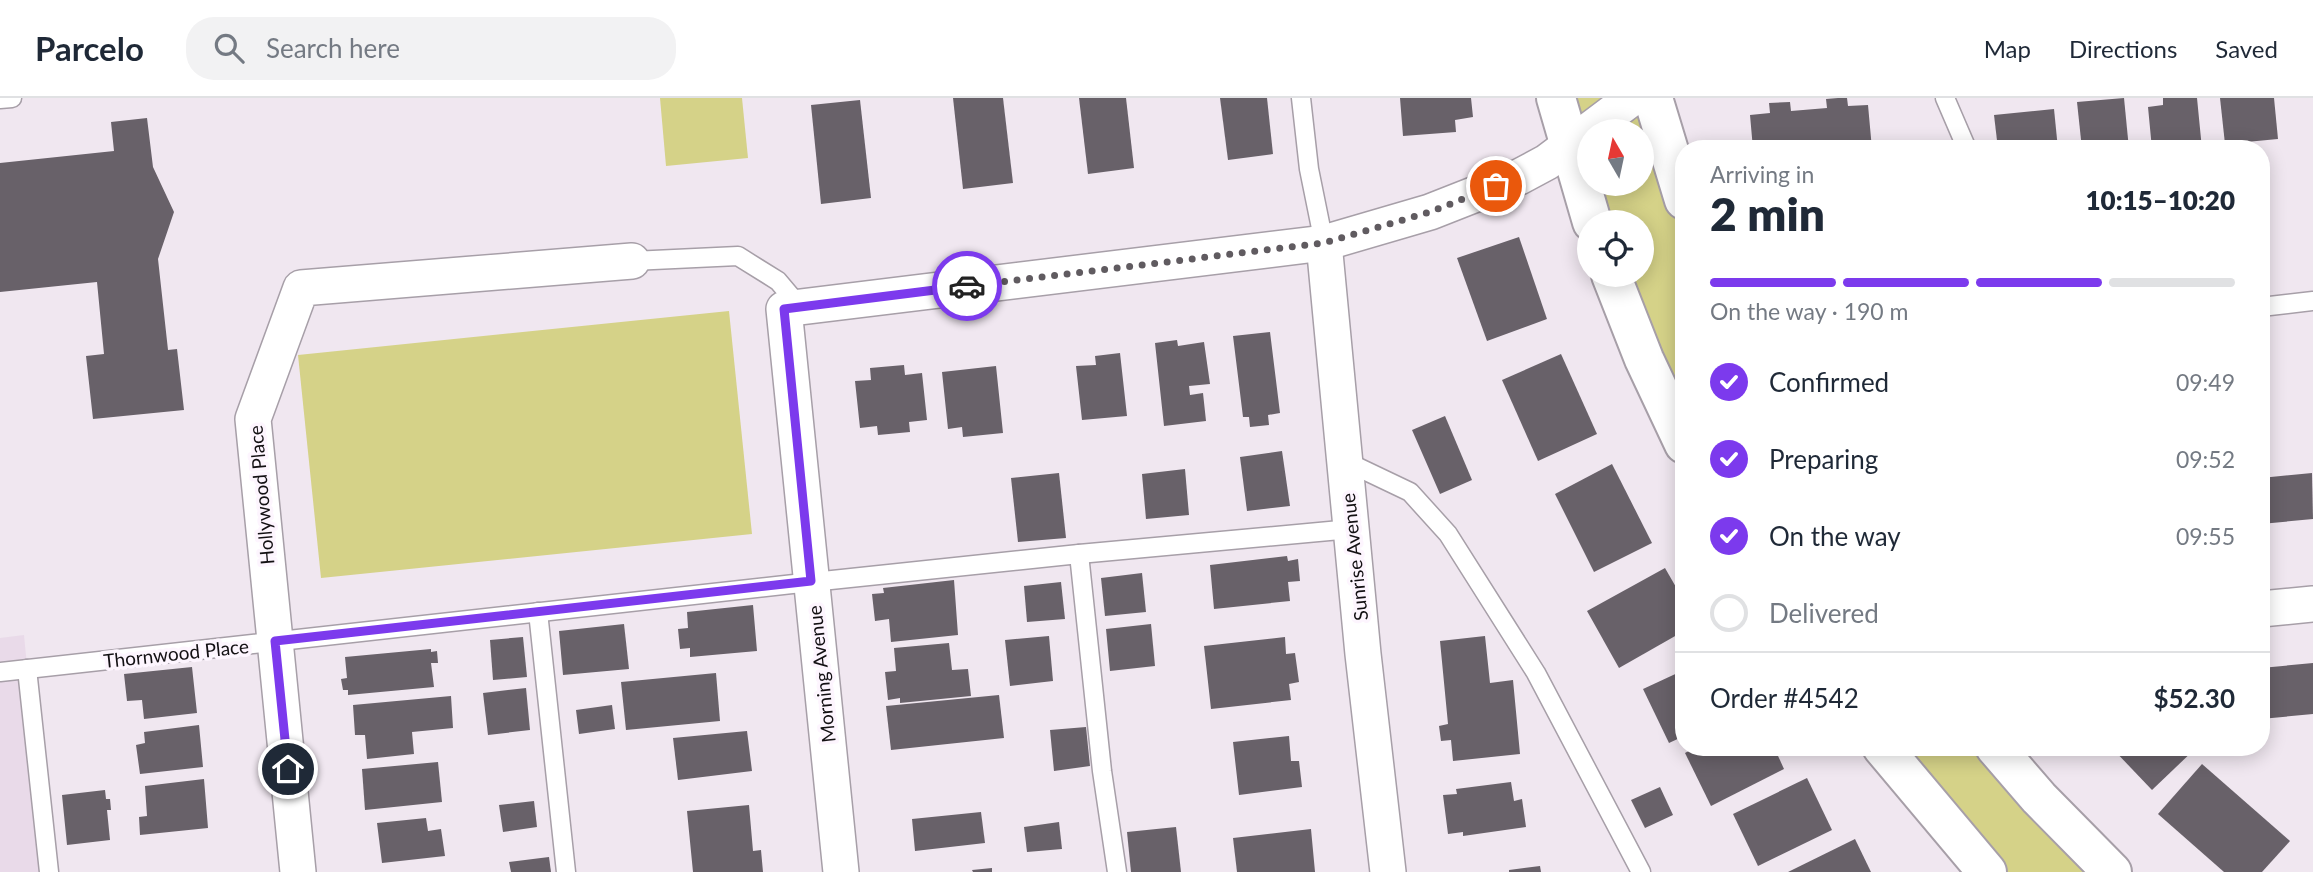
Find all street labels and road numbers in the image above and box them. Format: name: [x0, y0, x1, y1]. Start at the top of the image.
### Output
street label: Hollywood Place: [243, 424, 279, 566]
street label: Sunrise Avenue: [1336, 492, 1372, 622]
street label: Morning Avenue: [802, 604, 840, 744]
street label: Thornwood Place: [102, 634, 250, 672]

